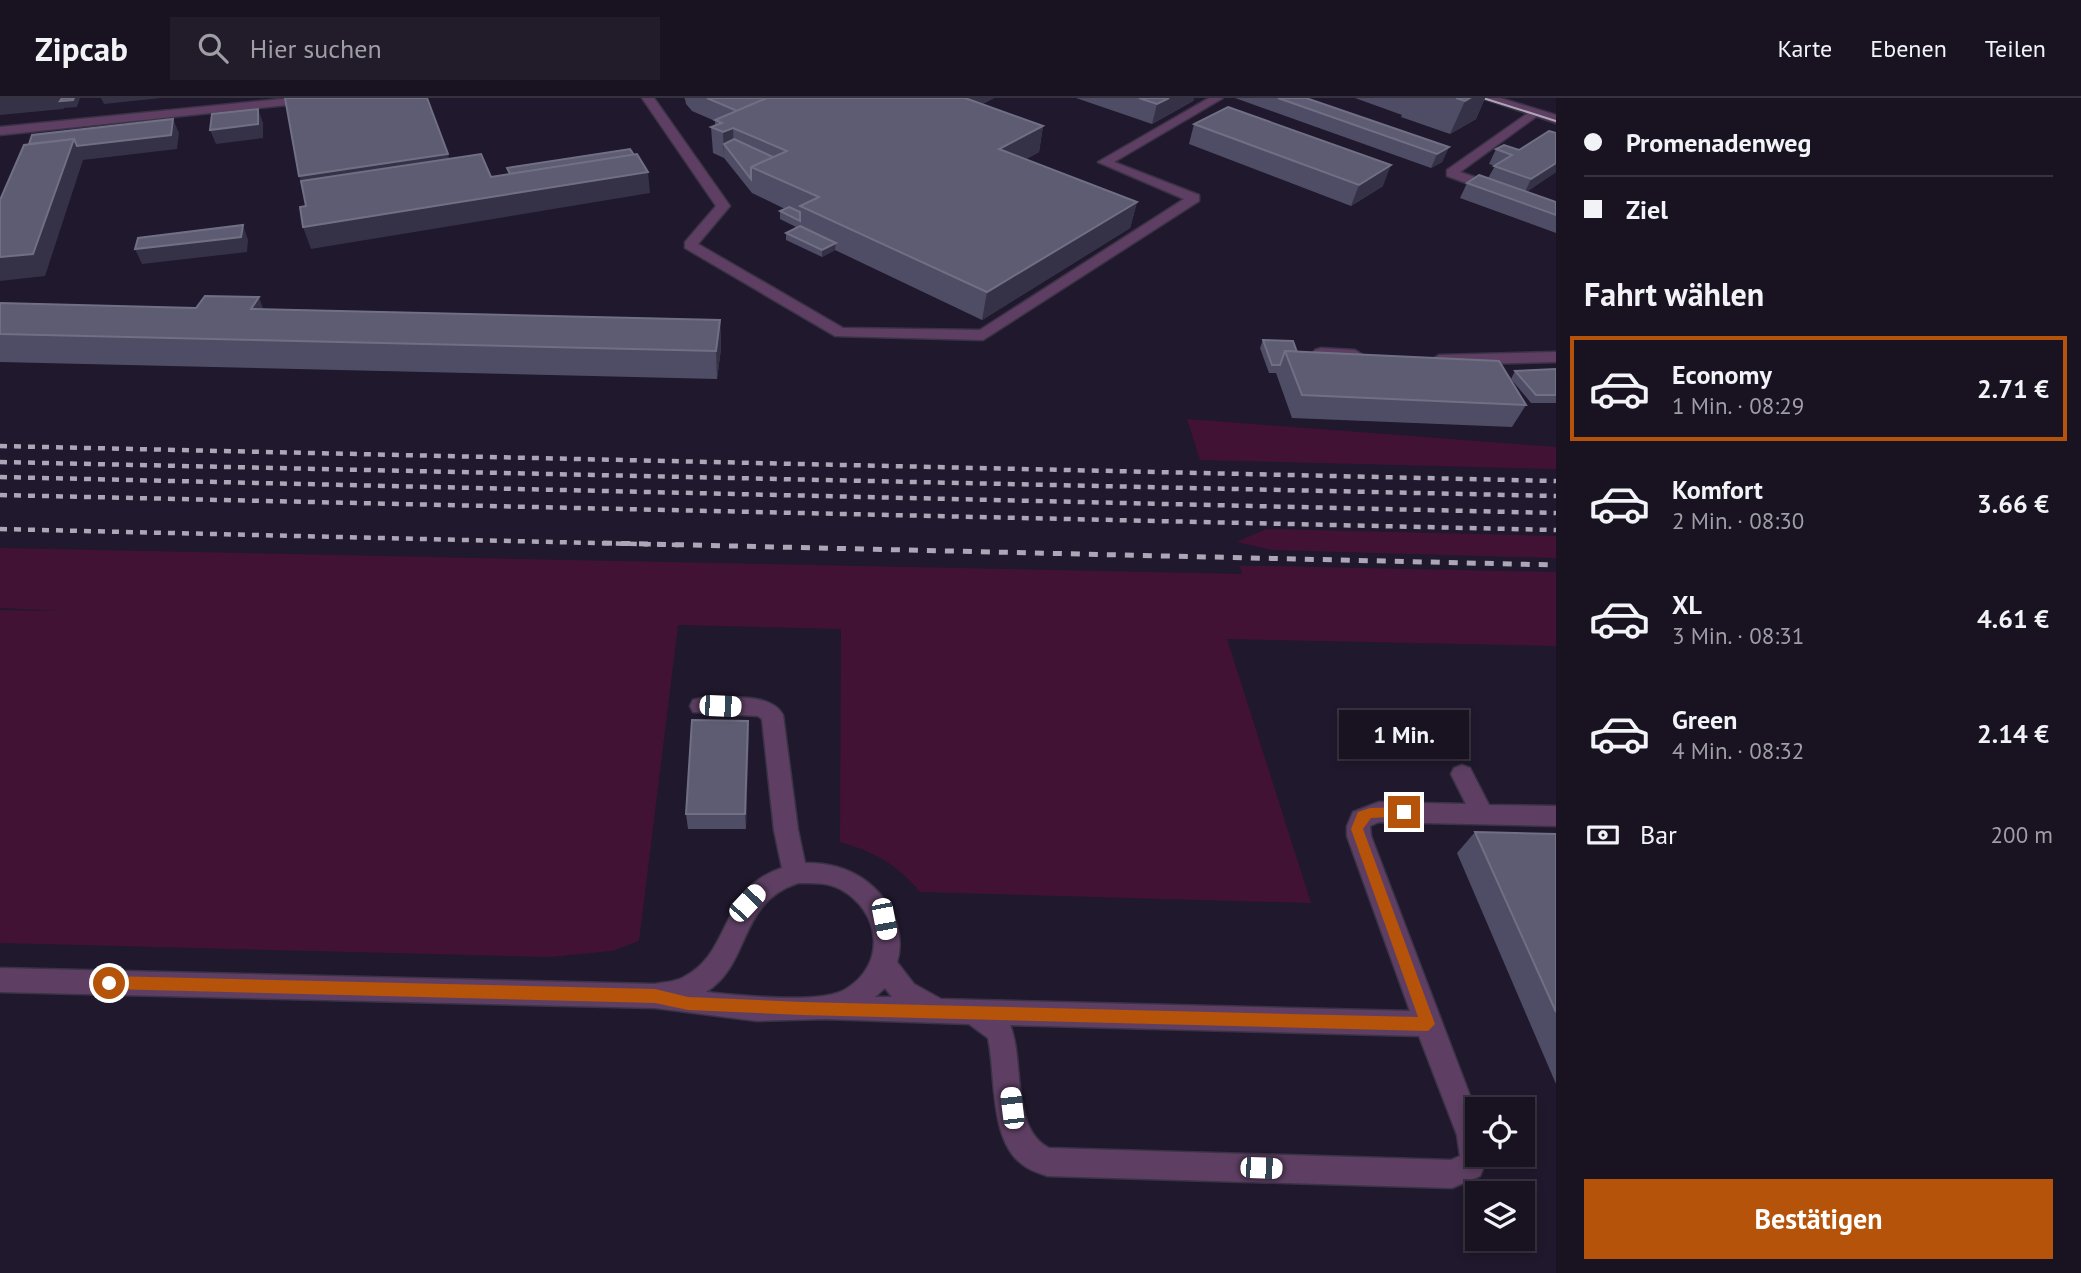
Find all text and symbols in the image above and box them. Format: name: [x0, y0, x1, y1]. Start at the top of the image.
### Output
search box: [170, 17, 660, 80]
text: Zipcab: [35, 27, 128, 70]
icon: search: [194, 29, 232, 67]
text: Hier suchen: [250, 32, 382, 65]
text: Karte: [1778, 33, 1832, 64]
text: Ebenen: [1870, 33, 1947, 64]
text: Teilen: [1985, 33, 2046, 64]
text: Promenadenweg: [1626, 126, 1811, 159]
text: Ziel: [1626, 193, 1668, 226]
text: Fahrt wählen: [1584, 273, 1764, 315]
icon: car: [1588, 357, 1651, 420]
text: Economy: [1672, 358, 1772, 391]
text: 2.71 €: [1977, 372, 2049, 405]
text: 1 Min. · 08:29: [1672, 391, 1804, 420]
icon: car: [1588, 472, 1651, 535]
text: Komfort: [1672, 473, 1763, 506]
text: 3.66 €: [1977, 487, 2049, 520]
text: 2 Min. · 08:30: [1672, 506, 1804, 535]
icon: car: [1588, 587, 1651, 650]
text: XL: [1672, 588, 1702, 621]
text: 4.61 €: [1977, 602, 2049, 635]
text: 3 Min. · 08:31: [1672, 621, 1804, 650]
car: [699, 695, 742, 717]
icon: car: [1588, 702, 1651, 765]
text: Green: [1672, 703, 1737, 736]
callout: 1 Min.: [1339, 710, 1469, 760]
text: 2.14 €: [1977, 717, 2049, 750]
text: 1 Min.: [1373, 720, 1435, 749]
text: 4 Min. · 08:32: [1672, 736, 1804, 765]
route end: [1388, 796, 1420, 828]
icon: cash: [1584, 816, 1622, 854]
text: Bar: [1640, 818, 1677, 851]
text: 200 m: [1991, 820, 2053, 849]
car: [725, 880, 770, 926]
car: [870, 896, 899, 942]
route start: [93, 967, 125, 999]
car: [1000, 1086, 1025, 1130]
map controls: [1465, 1097, 1535, 1251]
button: locate: [1465, 1097, 1535, 1167]
car: [1240, 1157, 1283, 1179]
button: Bestätigen: [1584, 1179, 2053, 1259]
button: layers: [1465, 1181, 1535, 1251]

